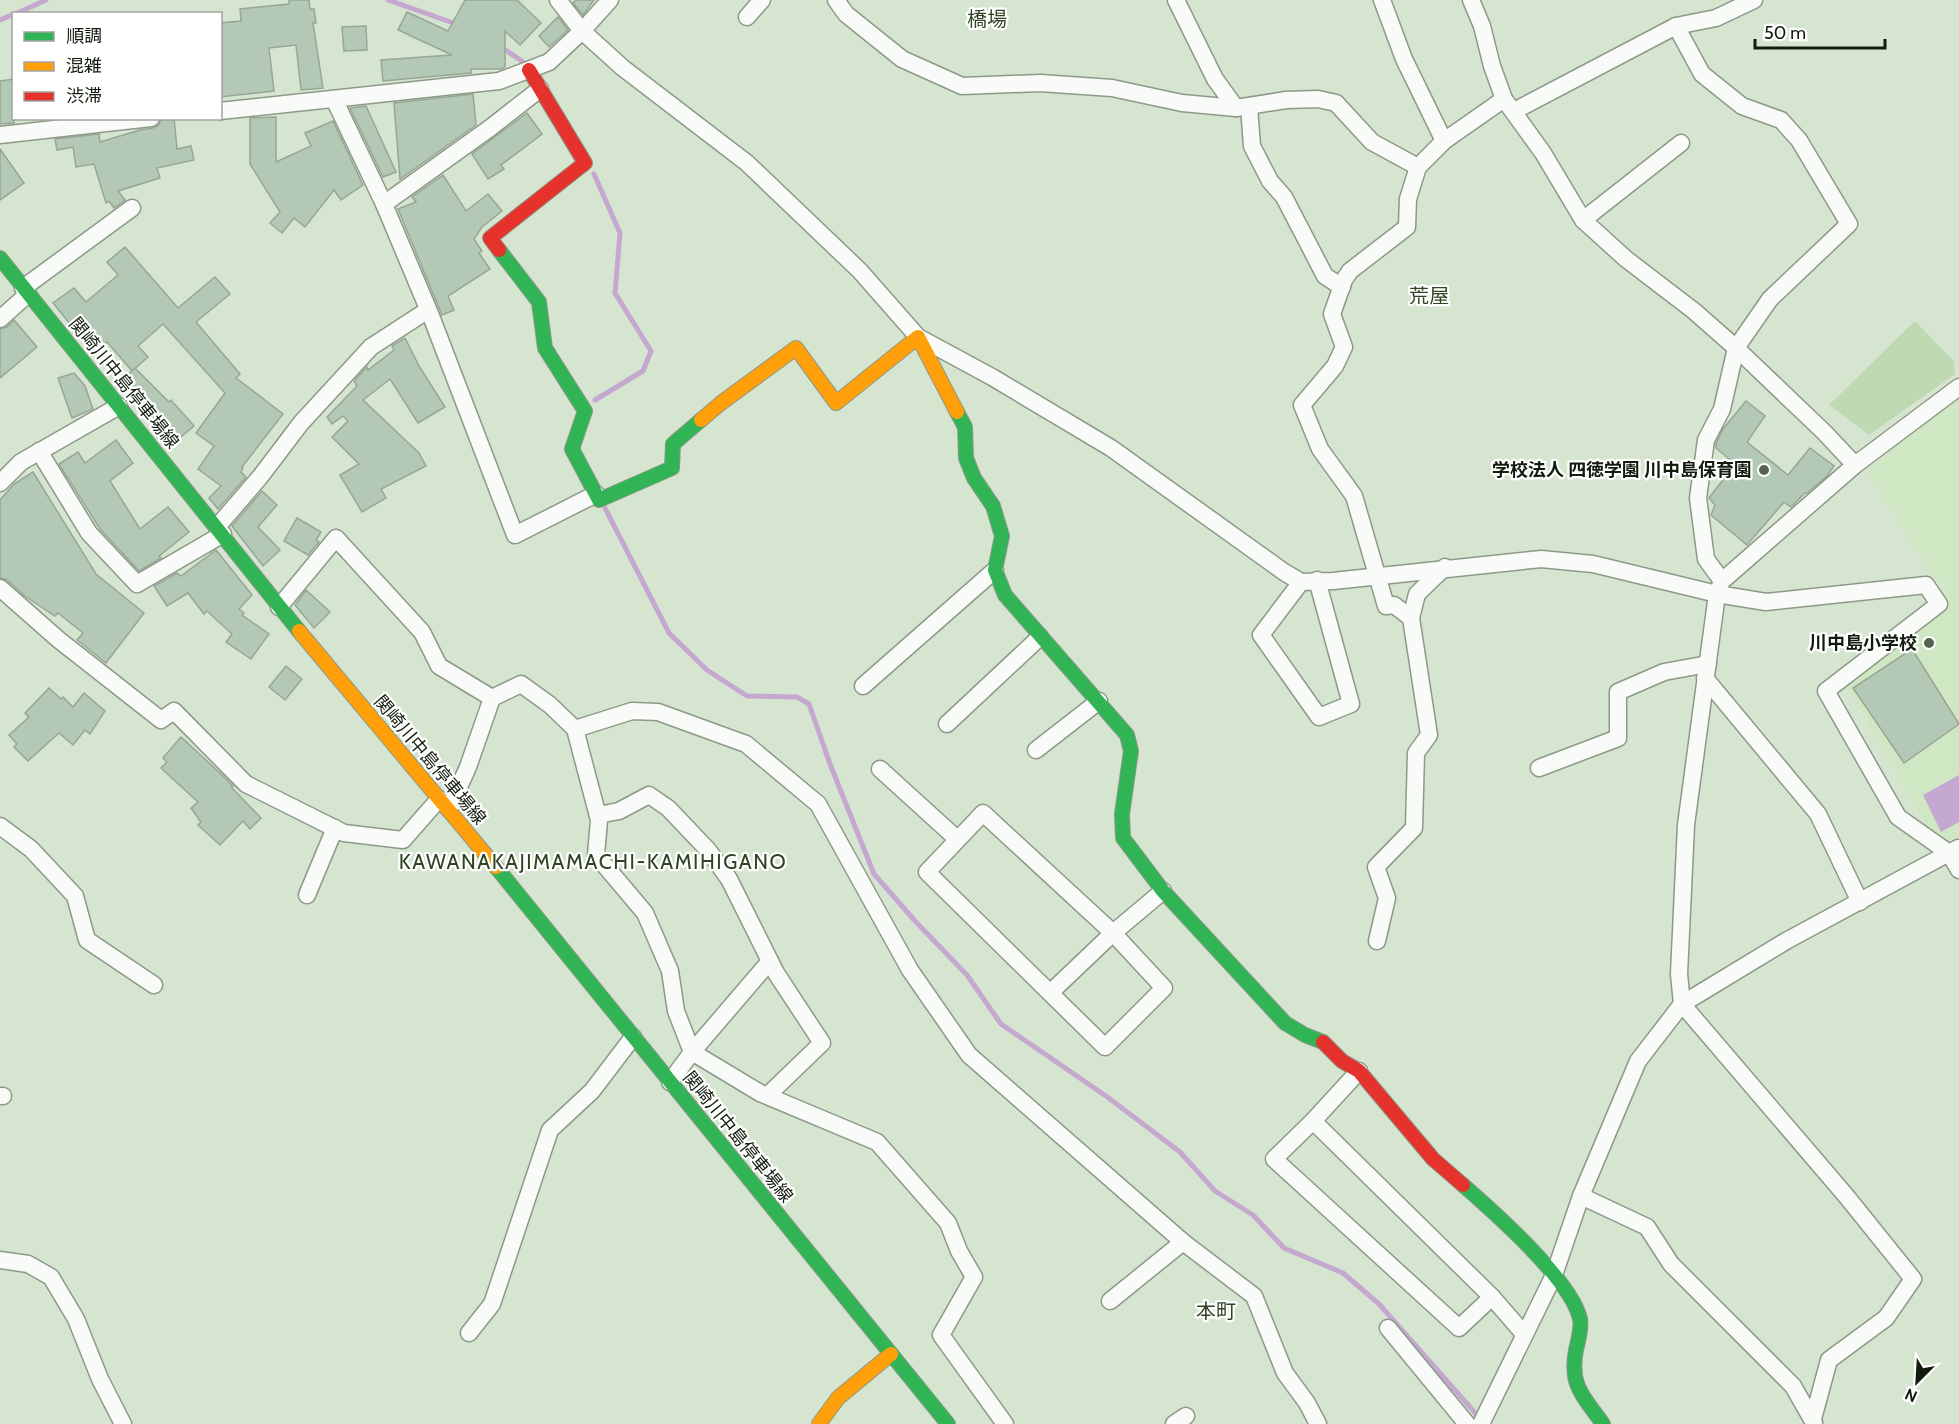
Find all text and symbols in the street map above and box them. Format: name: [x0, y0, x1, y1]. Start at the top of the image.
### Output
district label: 橋場: [967, 7, 1007, 31]
legend: [12, 12, 222, 120]
scale bar: [1755, 12, 1886, 50]
text: 50 m: [1764, 22, 1806, 44]
text: 順調: [66, 25, 102, 47]
text: 混雑: [66, 55, 102, 77]
text: 渋滞: [66, 85, 102, 107]
district label: 荒屋: [1409, 284, 1449, 308]
street label: 関崎川中島停車場線: [64, 313, 184, 453]
place label: 学校法人 四徳学園 川中島保育園: [1492, 459, 1752, 481]
marker: 学校法人 四徳学園 川中島保育園: [1757, 463, 1771, 477]
place label: 川中島小学校: [1809, 632, 1917, 654]
marker: 川中島小学校: [1922, 636, 1936, 650]
street label: 関崎川中島停車場線: [370, 691, 490, 829]
district label: KAWANAKAJIMAMACHI-KAMIHIGANO: [399, 849, 787, 874]
street label: 関崎川中島停車場線: [678, 1067, 798, 1207]
district label: 本町: [1196, 1299, 1236, 1323]
north arrow: [1887, 1352, 1947, 1412]
text: N: [1902, 1384, 1920, 1406]

